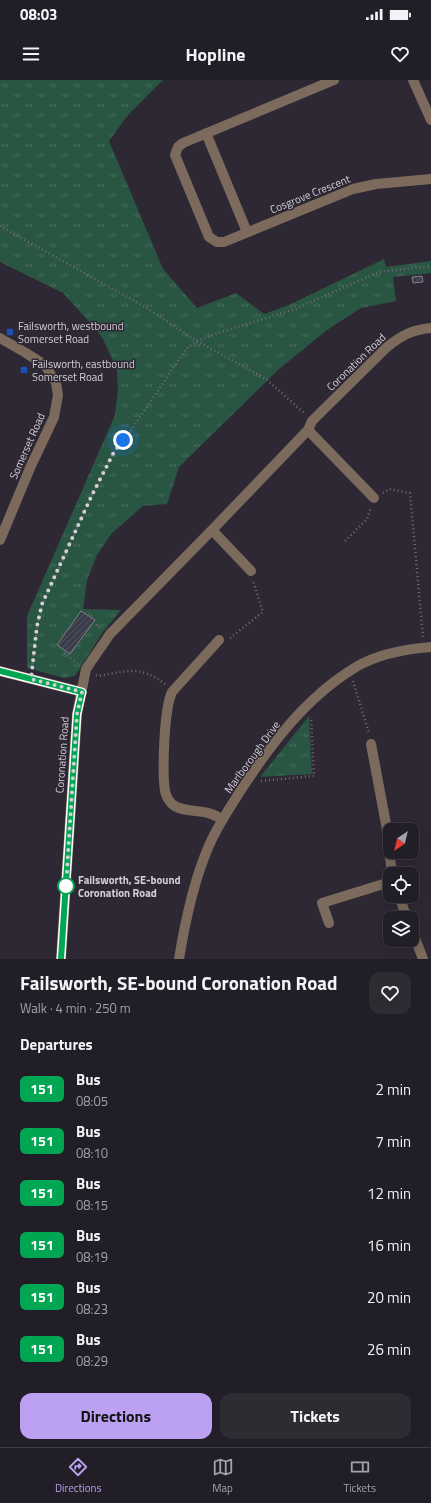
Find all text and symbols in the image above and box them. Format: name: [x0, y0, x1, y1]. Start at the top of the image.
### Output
text: 08:03: [20, 3, 57, 26]
text: Hopline: [185, 41, 246, 68]
icon: menu: [20, 43, 42, 65]
icon: heart: [389, 43, 411, 65]
street label: Cosgrove Crescent: [267, 171, 353, 217]
place label: Failsworth, westbound Somerset Road: [18, 318, 124, 347]
marker: Failsworth, westbound Somerset Road: [5, 327, 15, 337]
street label: Coronation Road: [323, 329, 389, 394]
place label: Failsworth, eastbound Somerset Road: [32, 356, 135, 385]
marker: Failsworth, eastbound Somerset Road: [19, 365, 29, 375]
street label: Somerset Road: [5, 410, 49, 482]
your location: [113, 430, 133, 450]
street label: Coronation Road: [51, 716, 73, 794]
street label: Marlborough Drive: [220, 717, 284, 797]
north arrow: [383, 823, 419, 859]
map controls: [383, 823, 419, 947]
button: locate: [383, 867, 419, 903]
place label: Failsworth, SE-bound Coronation Road: [78, 872, 181, 901]
marker: Failsworth, SE-bound Coronation Road: [57, 877, 75, 895]
button: layers: [383, 911, 419, 947]
text: Failsworth, SE-bound Coronation Road: [20, 968, 338, 997]
button: heart: [369, 972, 411, 1014]
text: Walk · 4 min · 250 m: [20, 998, 131, 1018]
text: Departures: [20, 1033, 93, 1056]
text: Bus: [76, 1068, 101, 1091]
text: 151: [30, 1078, 54, 1099]
text: 2 min: [375, 1078, 411, 1101]
text: 08:05: [76, 1091, 108, 1111]
text: Bus: [76, 1120, 101, 1143]
text: 151: [30, 1130, 54, 1151]
text: 7 min: [375, 1130, 411, 1153]
text: 08:10: [76, 1143, 108, 1163]
text: Bus: [76, 1172, 101, 1195]
text: 151: [30, 1182, 54, 1203]
text: 12 min: [367, 1182, 411, 1205]
text: 08:15: [76, 1195, 108, 1215]
text: Bus: [76, 1224, 101, 1247]
text: 151: [30, 1234, 54, 1255]
text: 16 min: [367, 1234, 411, 1257]
text: 08:19: [76, 1247, 108, 1267]
text: Bus: [76, 1276, 101, 1299]
text: 151: [30, 1286, 54, 1307]
text: 20 min: [367, 1286, 411, 1309]
text: 08:23: [76, 1299, 108, 1319]
text: Bus: [76, 1328, 101, 1351]
text: 151: [30, 1338, 54, 1359]
text: 26 min: [367, 1338, 411, 1361]
text: 08:29: [76, 1351, 108, 1371]
button: Directions: [20, 1393, 212, 1439]
button: Tickets: [220, 1393, 411, 1439]
tab: Directions: [55, 1456, 102, 1496]
tab: Map: [212, 1456, 234, 1496]
tab: Tickets: [343, 1456, 376, 1496]

